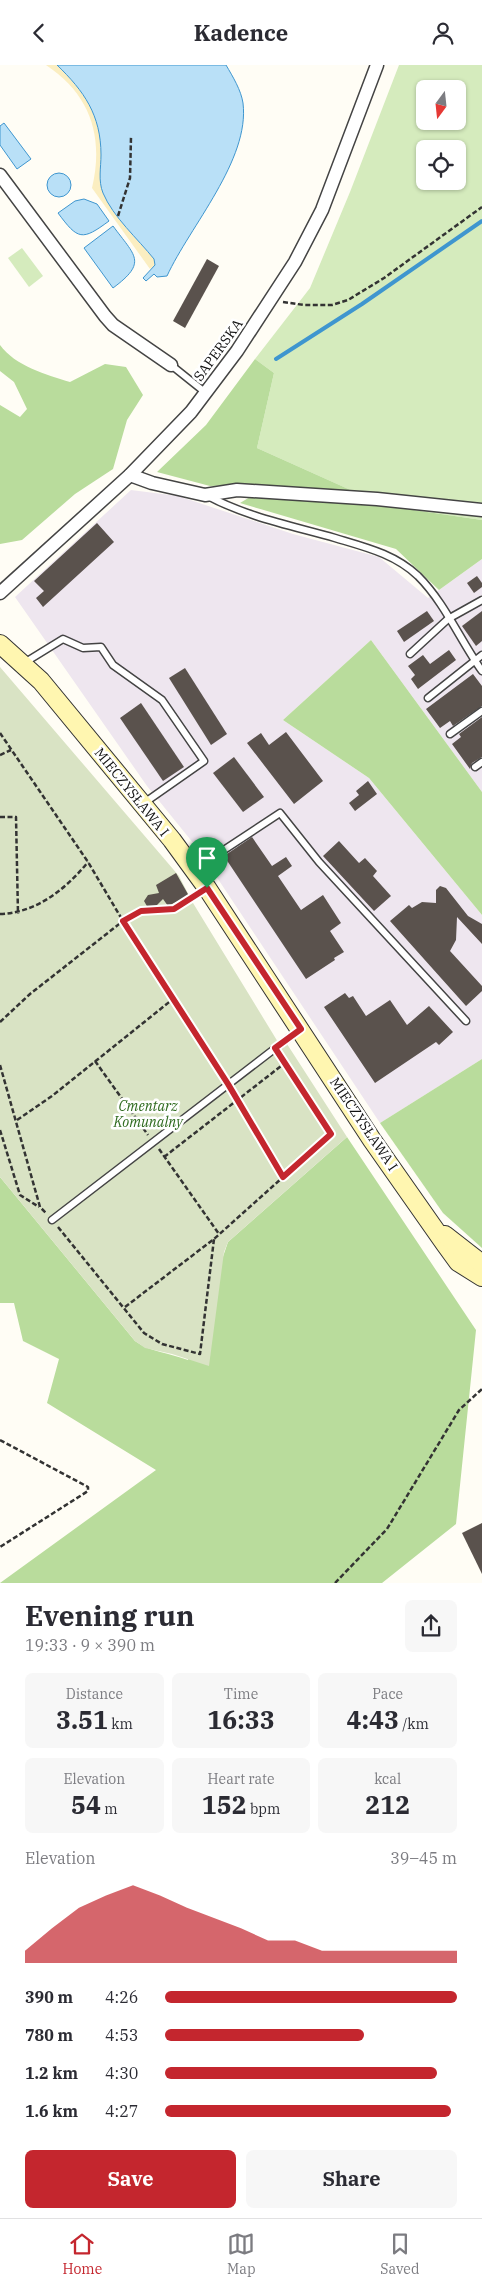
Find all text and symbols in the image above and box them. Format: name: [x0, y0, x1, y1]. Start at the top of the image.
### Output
text: Kadence: [194, 18, 288, 47]
icon: back: [25, 19, 53, 47]
icon: person: [429, 19, 457, 47]
north arrow: [416, 80, 466, 130]
map controls: [416, 80, 466, 190]
button: locate: [416, 140, 466, 190]
street label: SAPERSKA: [189, 315, 247, 385]
street label: MIECZYSŁAWA I: [91, 744, 173, 840]
pin: [186, 837, 228, 888]
icon: arrive: [193, 844, 221, 872]
street label: MIECZYSŁAWA I: [326, 1074, 402, 1174]
park label: Cmentarz Komunalny: [112, 1097, 184, 1131]
text: Evening run: [25, 1597, 194, 1634]
button: share: [405, 1600, 457, 1652]
text: 19:33 · 9 × 390 m: [25, 1635, 155, 1655]
text: Distance: [66, 1685, 123, 1703]
text: Time: [224, 1685, 258, 1703]
text: Pace: [372, 1685, 403, 1703]
text: 3.51: [56, 1703, 108, 1736]
text: 16:33: [207, 1703, 275, 1736]
text: 4:43: [346, 1703, 399, 1736]
text: km: [108, 1715, 133, 1733]
text: /km: [399, 1715, 429, 1733]
text: Elevation: [63, 1770, 125, 1788]
text: Heart rate: [207, 1770, 274, 1788]
text: kcal: [374, 1770, 401, 1788]
text: 54: [71, 1788, 101, 1821]
text: 152: [202, 1788, 247, 1821]
text: 212: [365, 1788, 410, 1821]
text: m: [101, 1800, 118, 1818]
text: bpm: [247, 1800, 280, 1818]
text: Elevation: [25, 1848, 95, 1868]
text: 39–45 m: [390, 1848, 457, 1868]
text: 390 m: [25, 1987, 73, 2007]
text: 4:26: [105, 1987, 138, 2007]
text: 780 m: [25, 2025, 73, 2045]
text: 4:53: [105, 2025, 138, 2045]
text: 1.2 km: [25, 2063, 78, 2083]
text: 4:30: [105, 2063, 138, 2083]
text: 1.6 km: [25, 2101, 78, 2121]
text: 4:27: [105, 2101, 138, 2121]
button: Save: [25, 2150, 236, 2208]
button: Share: [246, 2150, 457, 2208]
tab: Home: [62, 2230, 102, 2278]
tab: Map: [227, 2230, 255, 2278]
tab: Saved: [380, 2230, 420, 2278]

